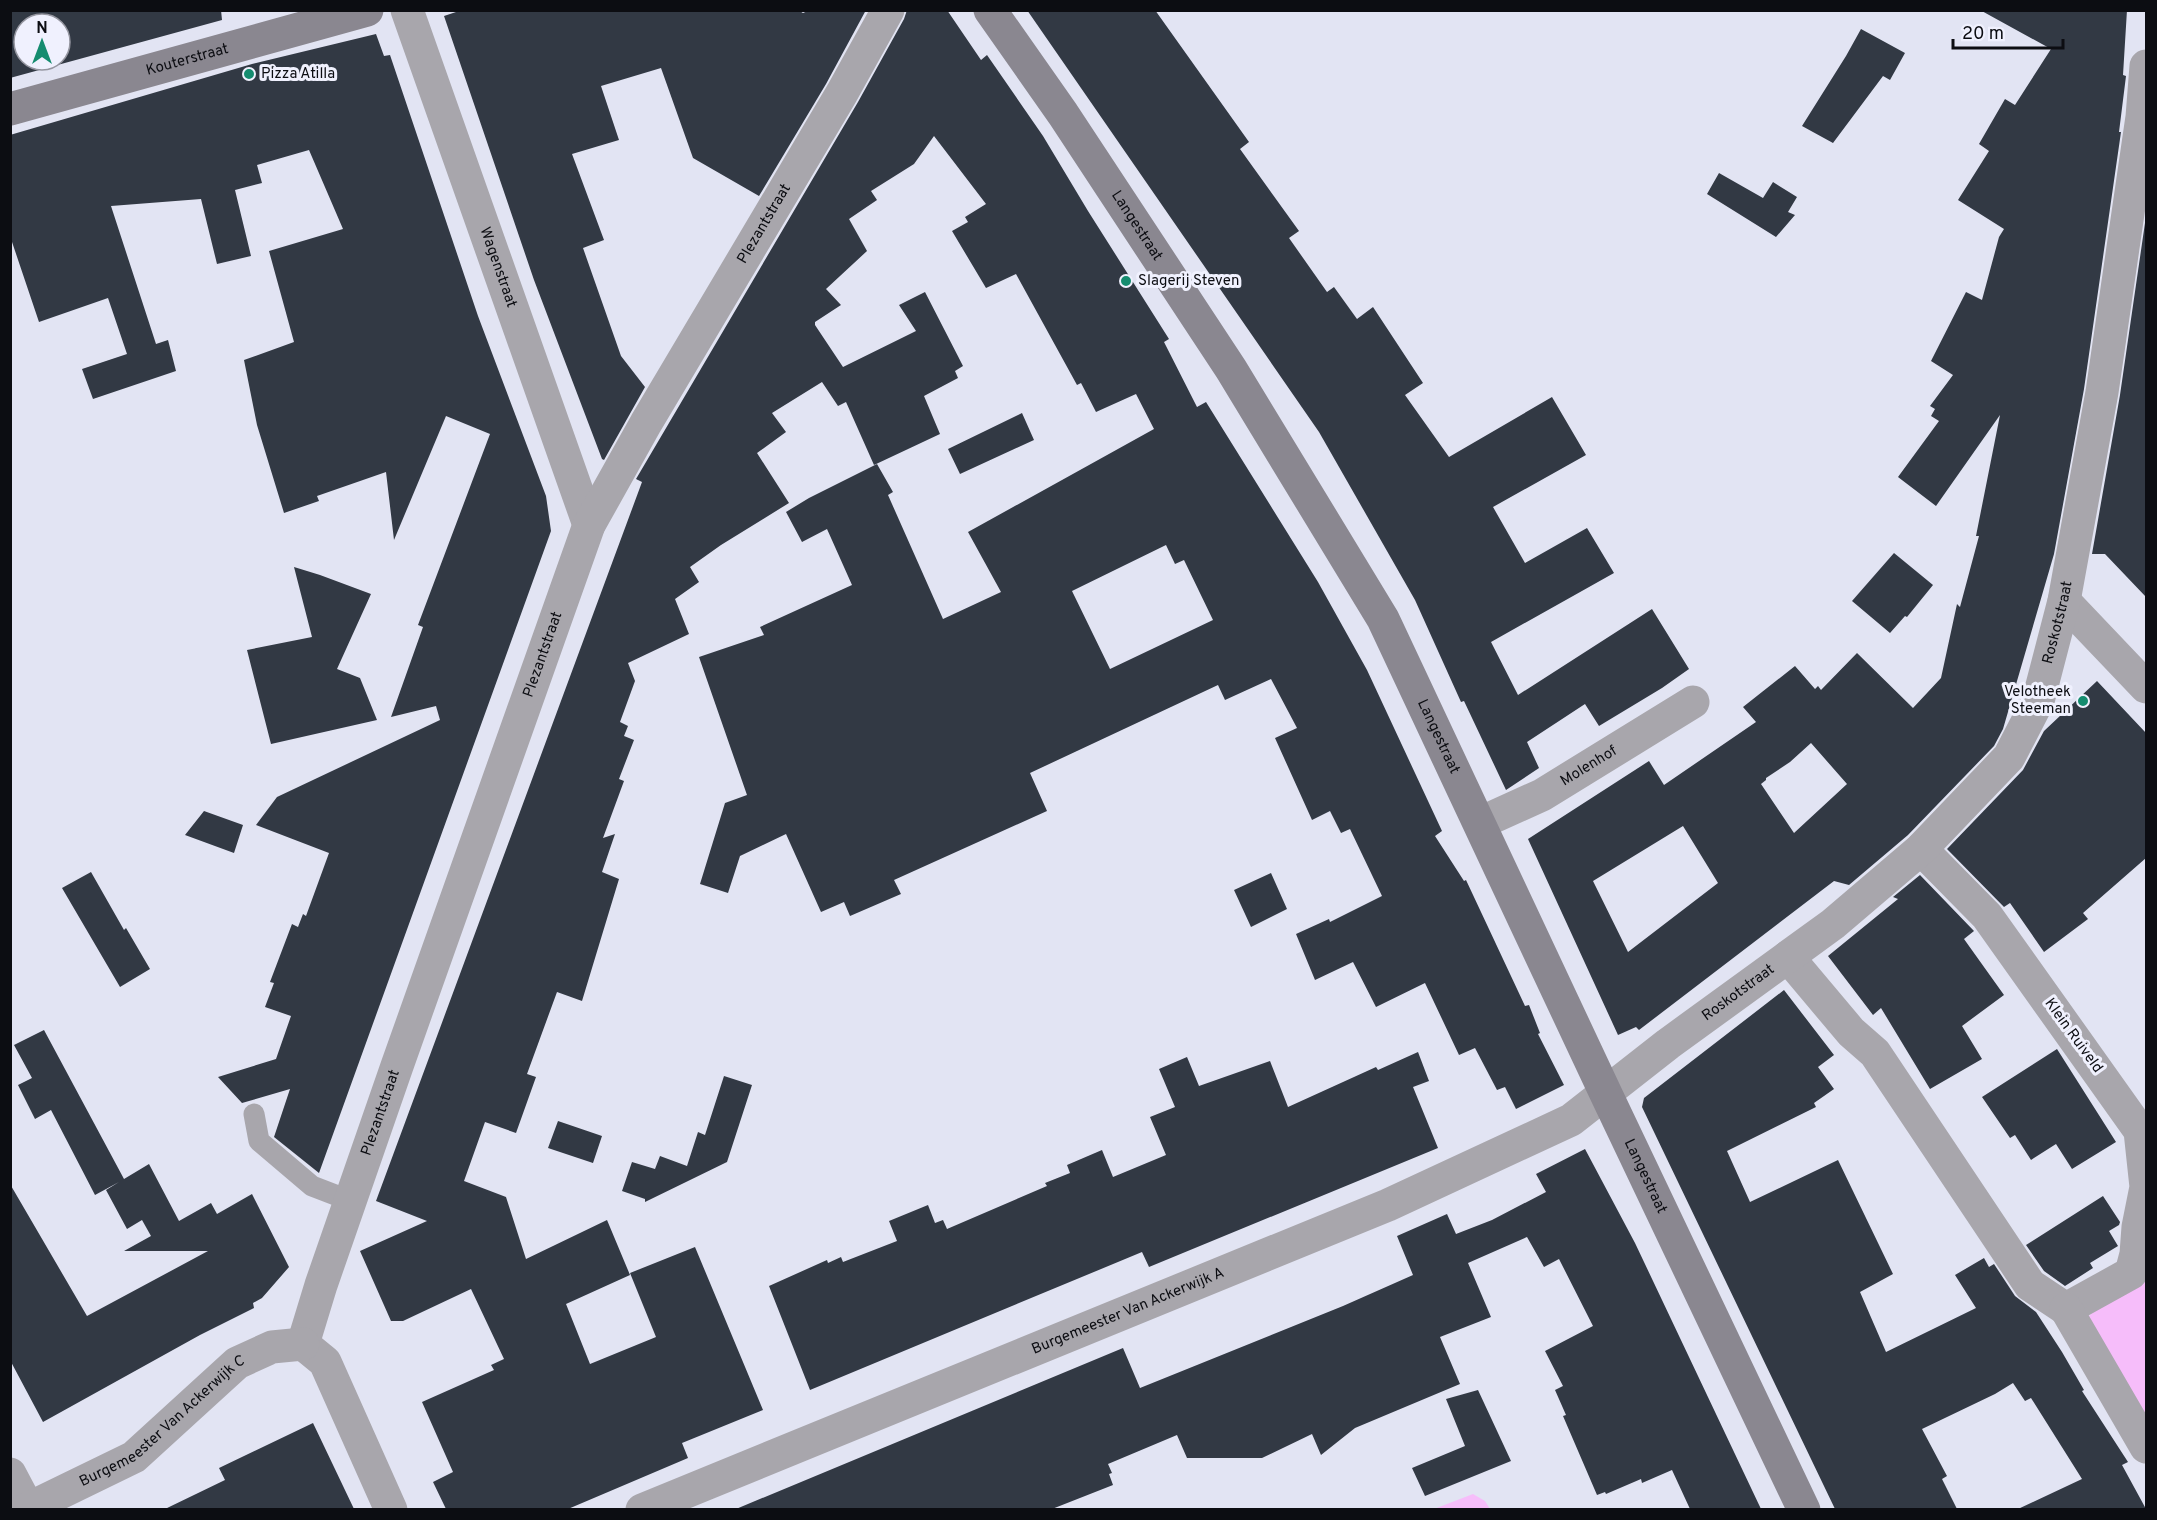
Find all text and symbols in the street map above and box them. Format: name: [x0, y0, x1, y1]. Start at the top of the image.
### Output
north arrow: [12, 12, 72, 72]
scale bar: [1953, 12, 2062, 50]
text: N: [36, 19, 48, 39]
text: 20 m: [1962, 23, 2004, 46]
street label: Kouterstraat: [144, 39, 231, 80]
place label: Pizza Atilla: [261, 65, 335, 84]
marker: Pizza Atilla: [242, 67, 256, 81]
street label: Plezantstraat: [733, 181, 795, 267]
street label: Langestraat: [1107, 187, 1167, 265]
street label: Wagenstraat: [475, 225, 521, 310]
place label: Slagerij Steven: [1138, 272, 1239, 291]
marker: Slagerij Steven: [1119, 274, 1133, 288]
street label: Roskotstraat: [2039, 579, 2077, 666]
street label: Plezantstraat: [519, 609, 567, 700]
place label: Velotheek Steeman: [2004, 683, 2071, 719]
marker: Velotheek Steeman: [2076, 694, 2090, 708]
street label: Langestraat: [1413, 696, 1464, 777]
street label: Molenhof: [1557, 742, 1621, 791]
street label: Roskotstraat: [1698, 960, 1778, 1025]
street label: Klein Ruiveld: [2040, 995, 2106, 1077]
street label: Plezantstraat: [357, 1067, 404, 1158]
street label: Langestraat: [1619, 1136, 1671, 1217]
street label: Burgemeester Van Ackerwijk A: [1029, 1263, 1227, 1359]
street label: Burgemeester Van Ackerwijk C: [76, 1351, 248, 1492]

